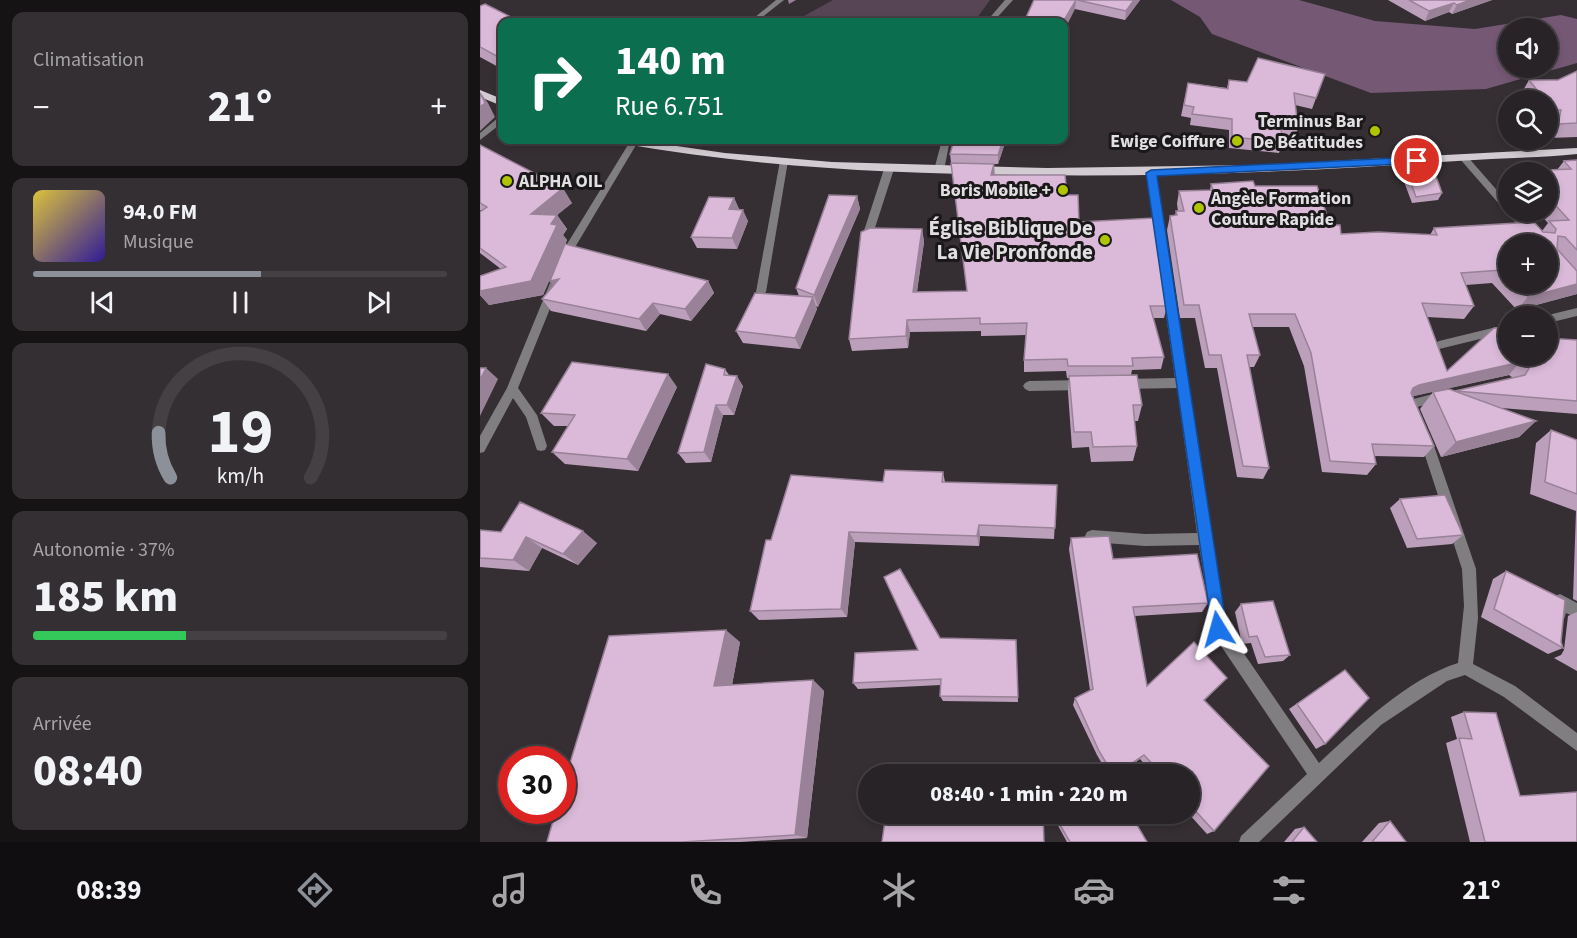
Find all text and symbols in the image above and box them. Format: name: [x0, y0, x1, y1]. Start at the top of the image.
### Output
map controls: [1498, 18, 1558, 366]
button: sound: [1498, 18, 1558, 78]
text: 140 m: [615, 31, 726, 91]
icon: right: [516, 42, 594, 120]
text: Climatisation: [33, 46, 144, 74]
text: 21°: [208, 75, 272, 139]
text: −: [33, 84, 49, 131]
text: +: [431, 84, 447, 131]
text: Rue 6.751: [615, 87, 724, 126]
button: search: [1498, 90, 1558, 150]
place label: Terminus Bar De Béatitudes: [1253, 109, 1364, 155]
marker: Terminus Bar De Béatitudes: [1368, 124, 1382, 138]
place label: Ewige Coiffure: [1110, 129, 1225, 154]
marker: Ewige Coiffure: [1230, 134, 1244, 148]
pin: [1391, 135, 1442, 186]
icon: arrive: [1400, 144, 1433, 177]
button: layers: [1498, 162, 1558, 222]
place label: ALPHA OIL: [518, 169, 602, 194]
marker: ALPHA OIL: [500, 174, 514, 188]
place label: Boris Mobile +: [940, 178, 1051, 203]
marker: Boris Mobile +: [1056, 183, 1070, 197]
place label: Angèle Formation Couture Rapide: [1210, 186, 1351, 232]
text: 94.0 FM: [123, 196, 197, 228]
marker: Angèle Formation Couture Rapide: [1192, 201, 1206, 215]
place label: Église Biblique De La Vie Pronfonde: [929, 213, 1093, 267]
text: Musique: [123, 228, 194, 256]
marker: Église Biblique De La Vie Pronfonde: [1098, 233, 1112, 247]
button: +: [1498, 234, 1558, 294]
icon: previous: [86, 286, 119, 319]
icon: pause: [224, 286, 257, 319]
icon: next: [362, 286, 395, 319]
button: −: [1498, 306, 1558, 366]
text: 19: [207, 388, 273, 477]
text: km/h: [216, 461, 264, 492]
text: Autonomie · 37%: [33, 536, 174, 564]
text: 185 km: [33, 565, 178, 629]
position arrow: [1186, 597, 1250, 661]
text: Arrivée: [33, 710, 92, 738]
text: 08:40: [33, 739, 143, 803]
speed limit sign: 30: [498, 746, 576, 824]
text: 08:40 · 1 min · 220 m: [930, 778, 1128, 810]
icon: directions: [294, 869, 336, 911]
icon: music: [489, 869, 531, 911]
icon: phone: [684, 869, 726, 911]
icon: climate: [878, 869, 920, 911]
icon: car: [1073, 869, 1115, 911]
icon: filters: [1268, 869, 1310, 911]
text: 08:39: [76, 871, 141, 910]
text: 21°: [1462, 871, 1501, 910]

